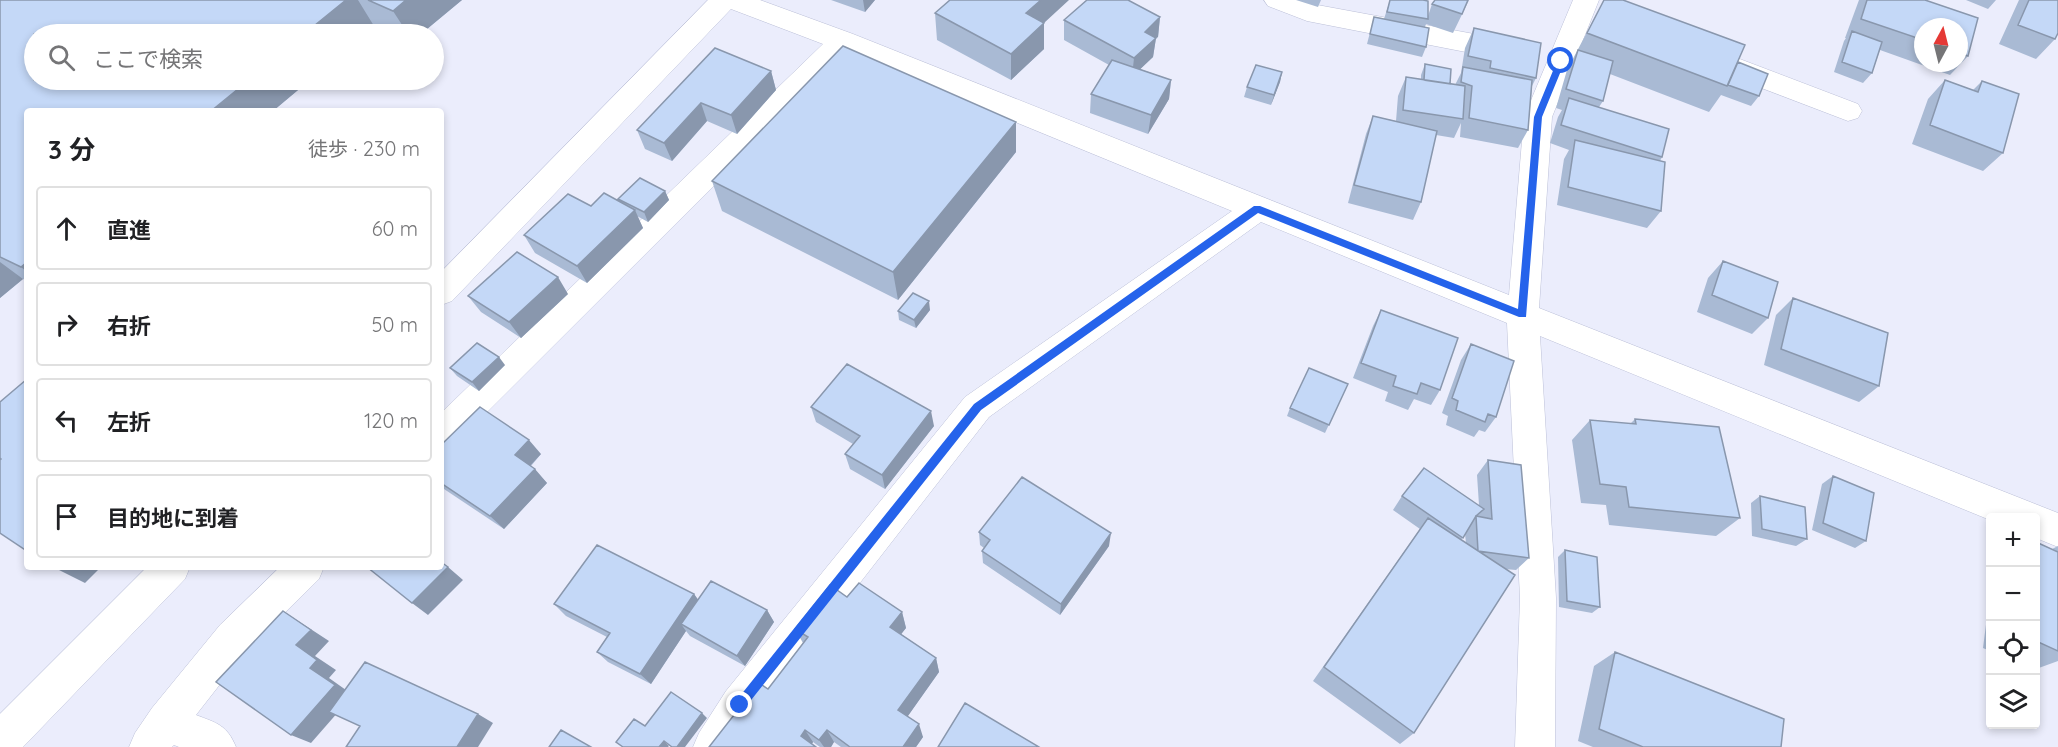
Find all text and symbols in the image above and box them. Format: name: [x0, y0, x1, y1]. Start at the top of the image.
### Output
north arrow: [1914, 18, 1968, 72]
search box: [24, 24, 444, 90]
icon: search: [45, 41, 78, 74]
text: ここで検索: [93, 45, 203, 73]
route start: [1547, 47, 1573, 73]
text: 3 分: [48, 133, 95, 166]
text: 徒歩 · 230 m: [308, 136, 420, 161]
icon: ahead: [50, 212, 83, 245]
text: 直進: [107, 216, 151, 244]
text: 60 m: [372, 216, 418, 241]
icon: right: [50, 308, 83, 341]
text: 右折: [107, 312, 151, 340]
text: 50 m: [372, 312, 418, 337]
icon: left: [50, 404, 83, 437]
text: 左折: [107, 408, 151, 436]
text: 120 m: [364, 408, 418, 433]
icon: arrive: [50, 500, 83, 533]
text: 目的地に到着: [107, 504, 239, 532]
map controls: [1986, 513, 2040, 729]
button: +: [1986, 513, 2040, 567]
button: −: [1986, 567, 2040, 621]
button: locate: [1986, 621, 2040, 675]
button: layers: [1986, 675, 2040, 729]
route end: [726, 691, 752, 717]

